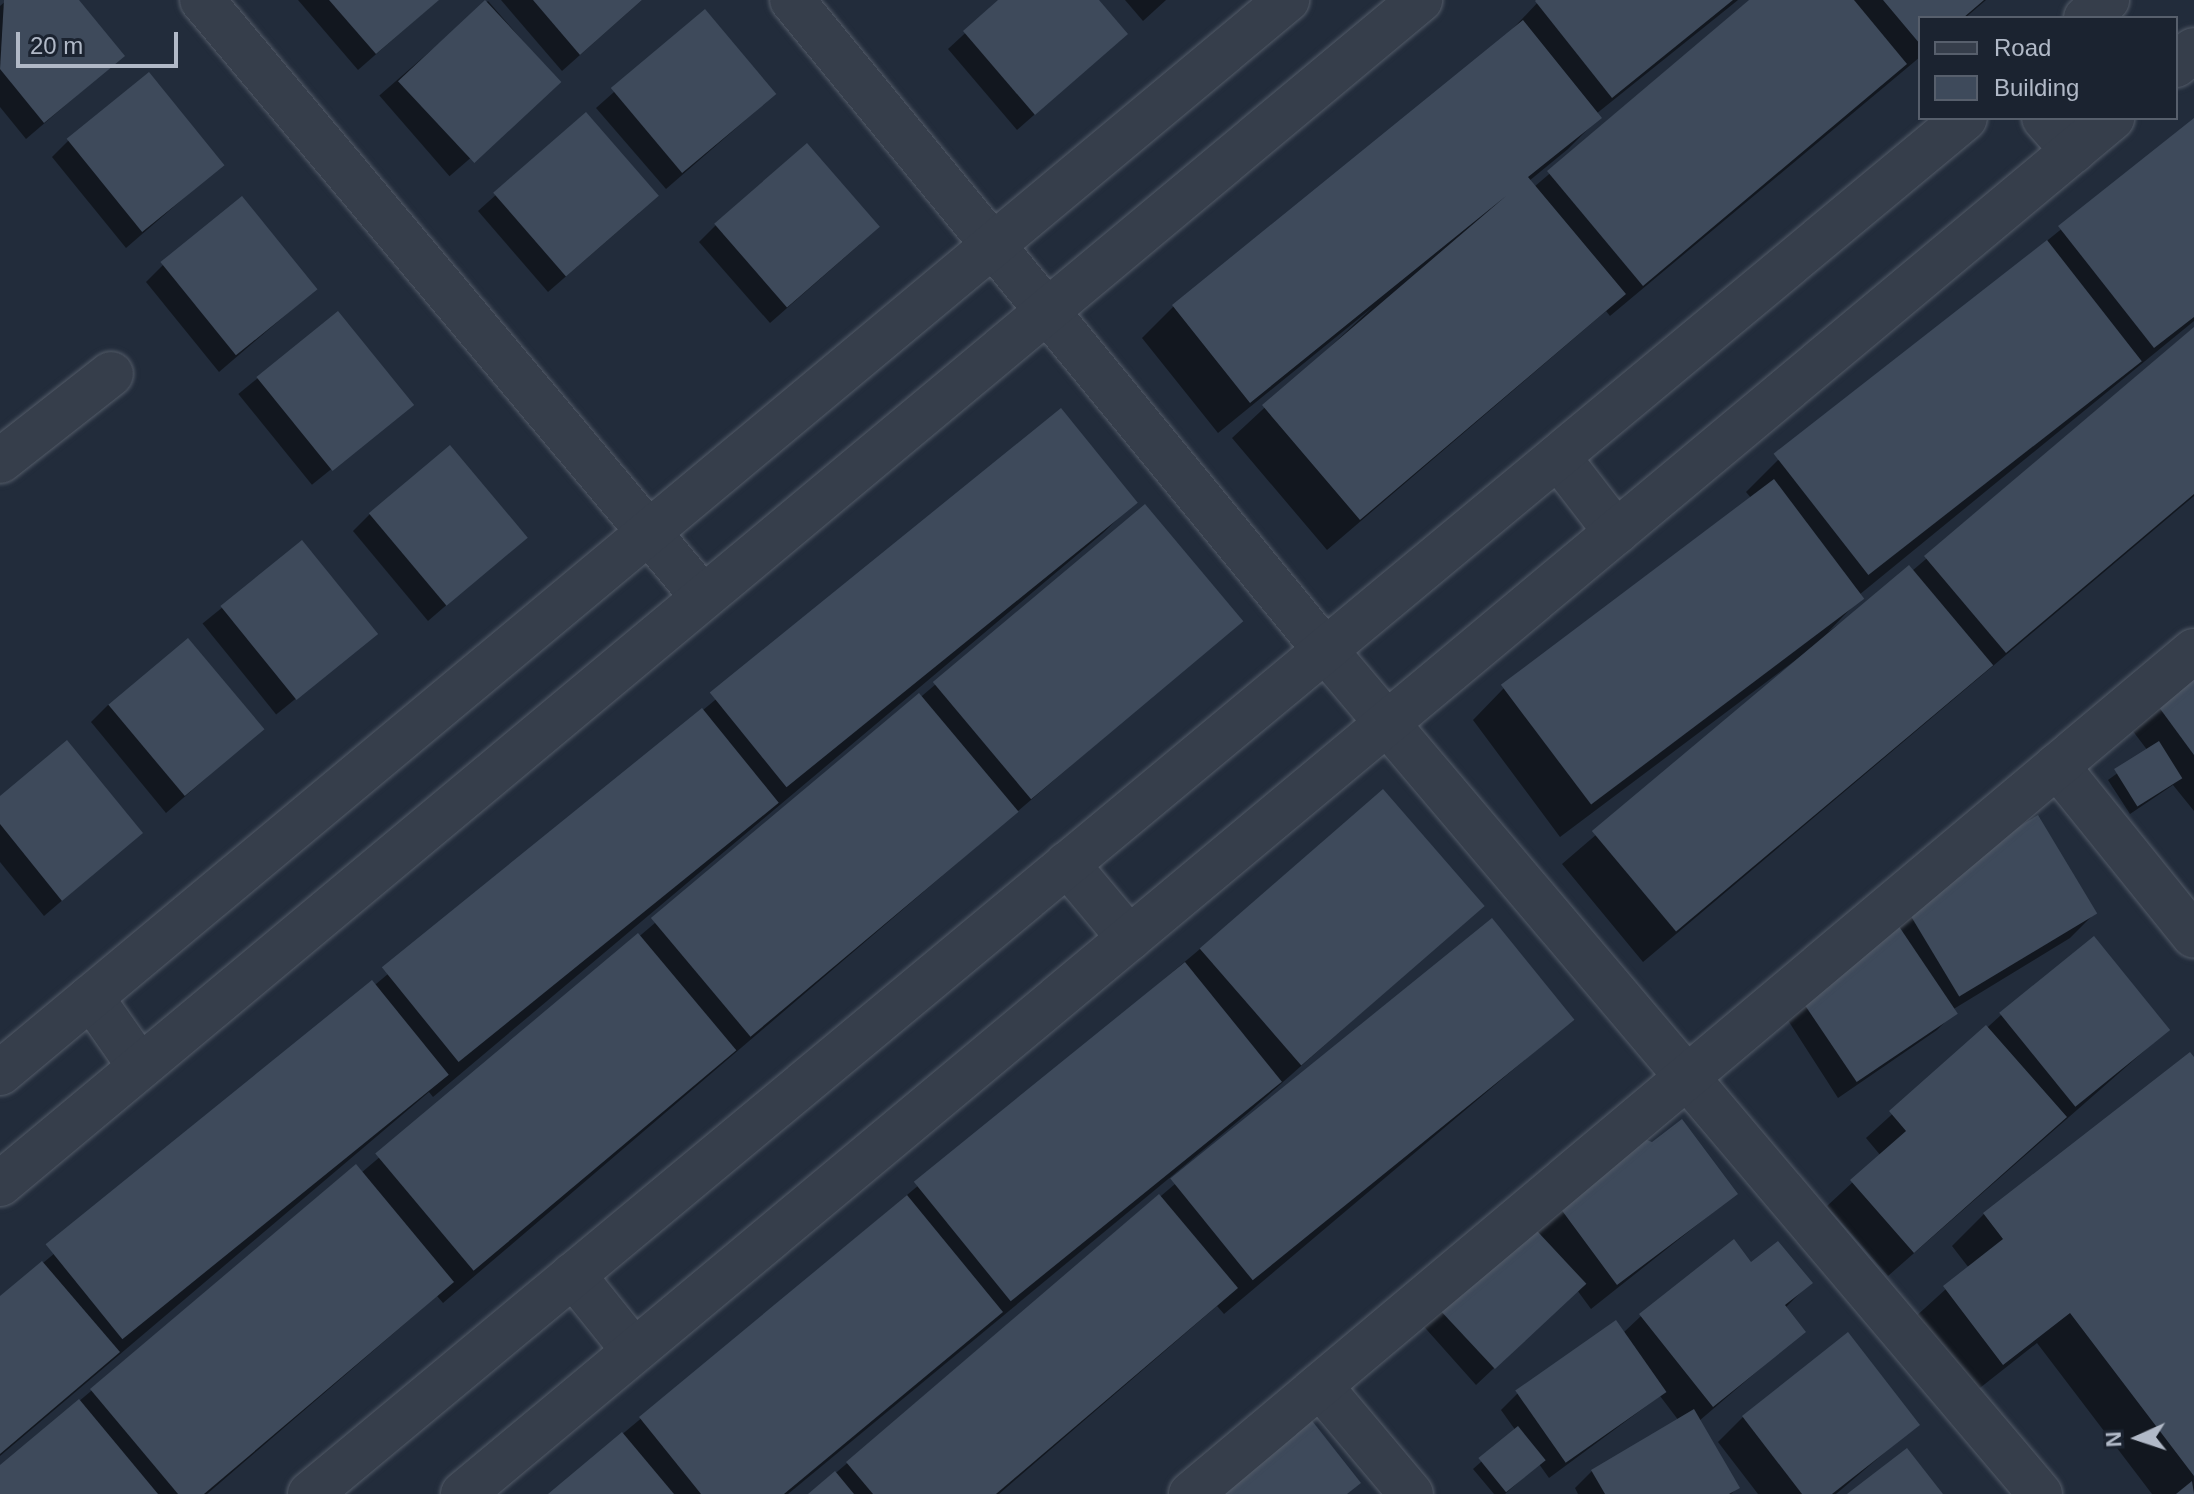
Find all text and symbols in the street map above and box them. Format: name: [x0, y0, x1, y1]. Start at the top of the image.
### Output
scale bar: [20, 16, 182, 66]
legend: [1918, 16, 2178, 120]
text: 20 m: [30, 32, 83, 59]
text: Road: [1994, 34, 2051, 61]
text: Building: [1994, 74, 2079, 101]
north arrow: [2098, 1398, 2178, 1478]
text: N: [2101, 1431, 2126, 1448]

